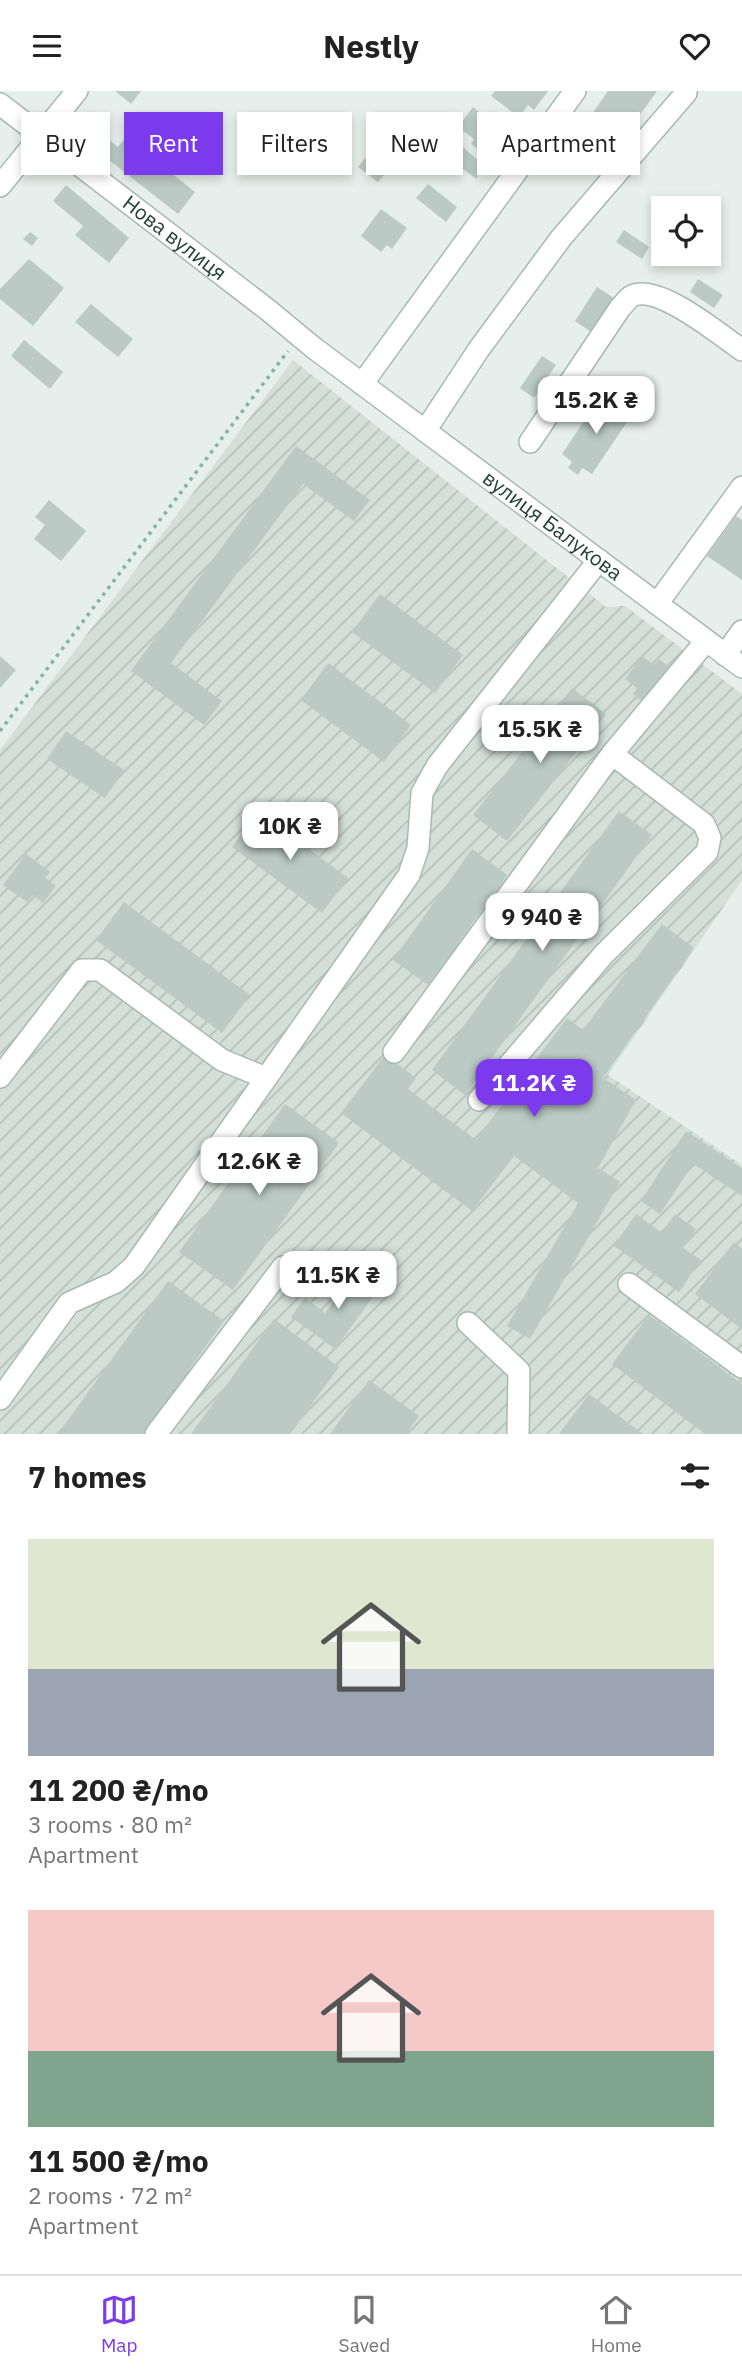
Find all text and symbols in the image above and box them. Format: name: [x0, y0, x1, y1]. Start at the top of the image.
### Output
text: Nestly: [323, 25, 419, 67]
icon: menu: [28, 27, 66, 65]
icon: heart: [676, 27, 714, 65]
chip: Buy: [21, 112, 110, 175]
chip: Rent: [124, 112, 223, 175]
chip: Filters: [237, 112, 352, 175]
chip: New: [366, 112, 463, 175]
chip: Apartment: [477, 112, 640, 175]
street label: Нова вулиця: [117, 188, 233, 286]
map controls: [651, 196, 721, 266]
button: locate: [651, 196, 721, 266]
pin: 15.2K ₴: [531, 377, 661, 436]
text: 15.2K ₴: [554, 384, 638, 414]
street label: вулиця Балукова: [477, 464, 629, 586]
pin: 15.5K ₴: [475, 705, 605, 765]
text: 15.5K ₴: [498, 713, 582, 743]
pin: 10K ₴: [241, 803, 339, 862]
text: 10K ₴: [258, 810, 322, 840]
pin: 9 940 ₴: [477, 893, 607, 953]
text: 9 940 ₴: [502, 901, 582, 931]
pin: 11.2K ₴: [469, 1059, 599, 1119]
text: 11.2K ₴: [492, 1067, 576, 1097]
pin: 12.6K ₴: [194, 1137, 324, 1197]
text: 12.6K ₴: [217, 1145, 301, 1175]
pin: 11.5K ₴: [273, 1251, 403, 1311]
text: 11.5K ₴: [296, 1259, 380, 1289]
text: 7 homes: [28, 1457, 147, 1496]
icon: filters: [676, 1457, 714, 1495]
icon: home: [308, 1584, 434, 1710]
text: 11 200 ₴/mo: [28, 1770, 209, 1809]
text: 3 rooms · 80 m²: [28, 1809, 192, 1839]
text: Apartment: [28, 1839, 139, 1869]
icon: home: [308, 1955, 434, 2081]
text: 11 500 ₴/mo: [28, 2141, 209, 2180]
text: 2 rooms · 72 m²: [28, 2180, 192, 2210]
text: Apartment: [28, 2210, 139, 2240]
tab: Map: [100, 2291, 138, 2357]
tab: Saved: [339, 2291, 390, 2357]
tab: Home: [591, 2291, 642, 2357]

